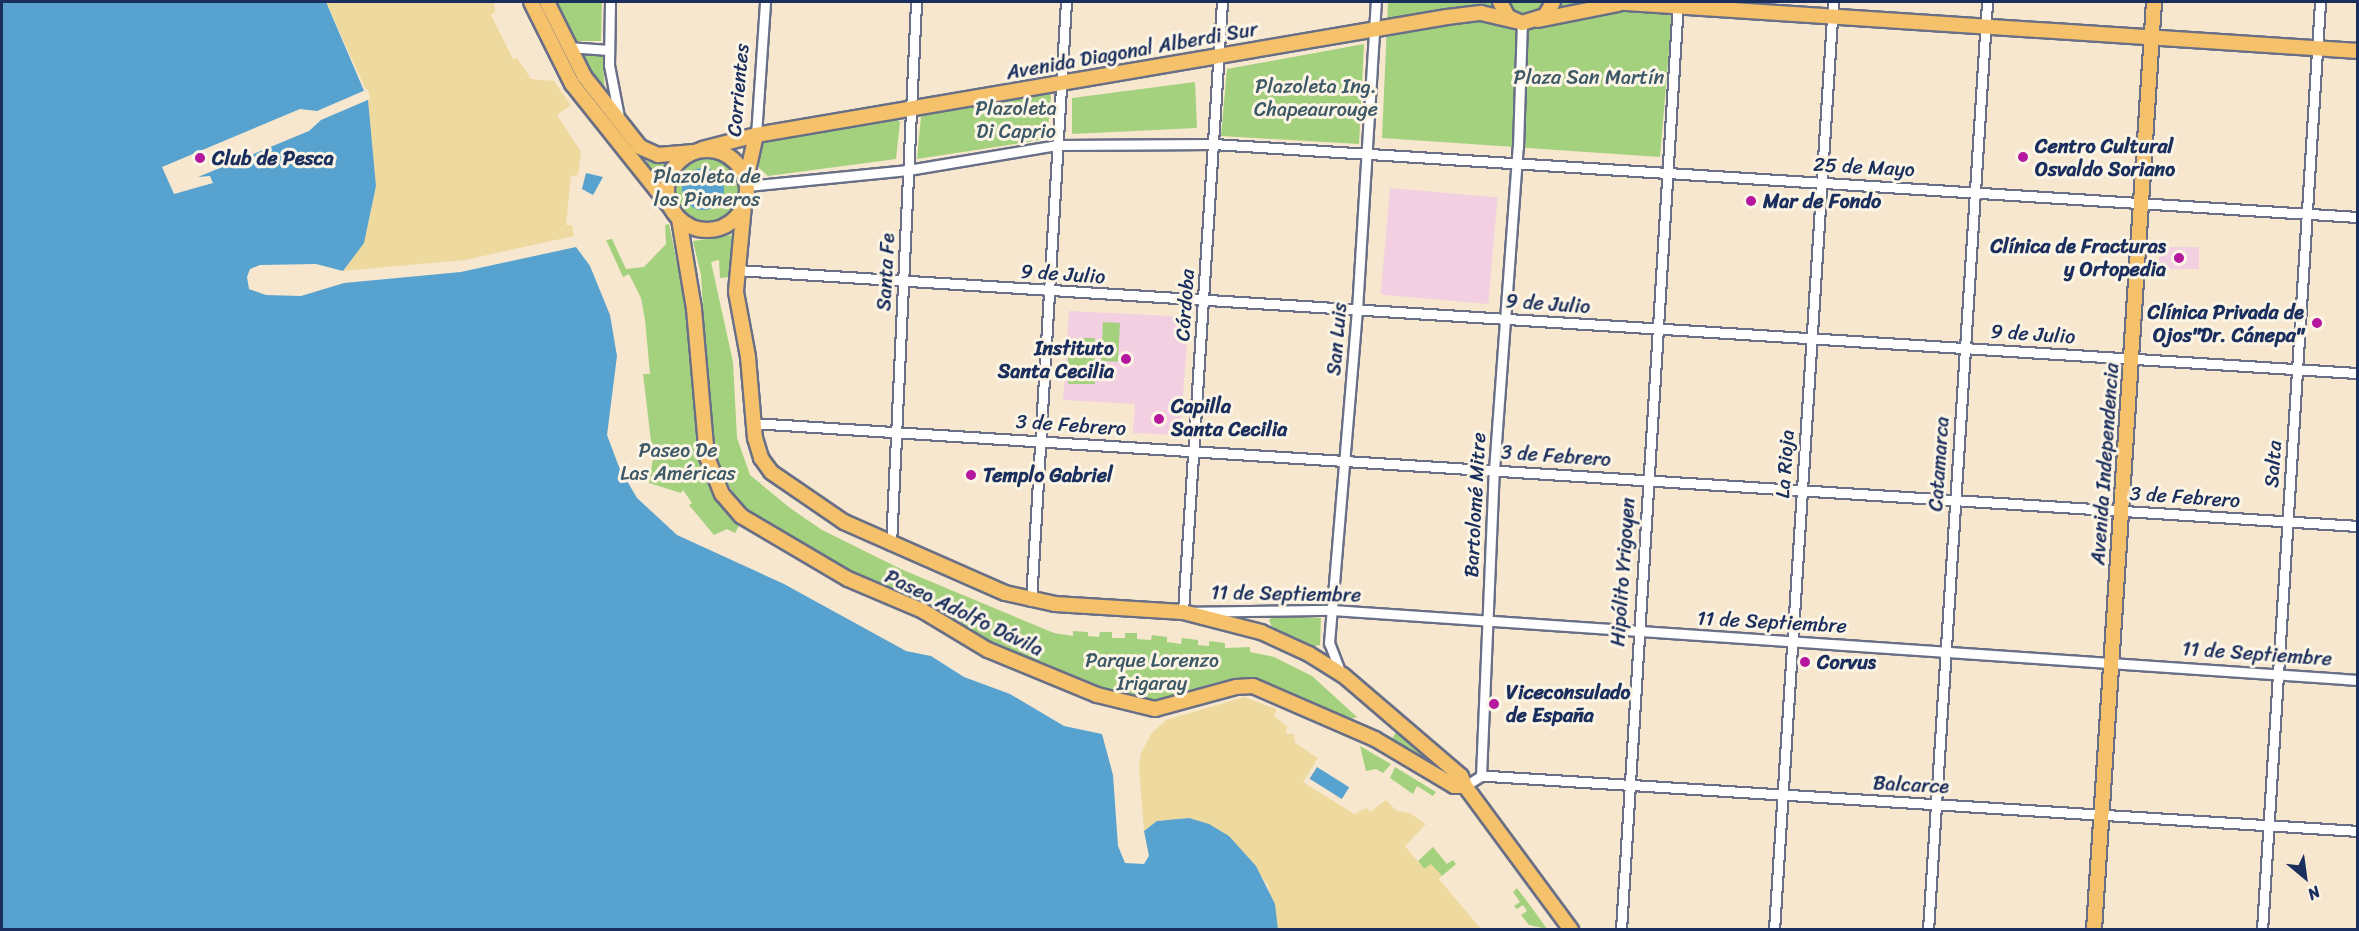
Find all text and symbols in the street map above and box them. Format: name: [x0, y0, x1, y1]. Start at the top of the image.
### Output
street label: Avenida Diagonal Alberdi Sur: [1004, 17, 1260, 85]
street label: Corrientes: [722, 42, 754, 138]
park label: Plaza San Martín: [1514, 65, 1664, 89]
park label: Plazoleta Ing. Chapeaurouge: [1254, 74, 1378, 121]
park label: Plazoleta Di Caprio: [975, 97, 1057, 144]
place label: Centro Cultural Osvaldo Soriano: [2035, 134, 2176, 181]
place label: Club de Pesca: [212, 146, 334, 170]
marker: Centro Cultural Osvaldo Soriano: [2016, 150, 2030, 164]
marker: Club de Pesca: [193, 151, 207, 165]
street label: 25 de Mayo: [1813, 152, 1915, 182]
park label: Plazoleta de los Pioneros: [653, 165, 761, 212]
place label: Mar de Fondo: [1763, 189, 1881, 213]
marker: Mar de Fondo: [1744, 194, 1758, 208]
street label: Santa Fe: [872, 232, 900, 312]
place label: Clínica de Fracturas y Ortopedia: [1989, 234, 2166, 281]
marker: Clínica de Fracturas y Ortopedia: [2170, 249, 2188, 267]
street label: 9 de Julio: [1020, 259, 1106, 289]
street label: Córdoba: [1171, 268, 1199, 342]
street label: 9 de Julio: [1505, 289, 1591, 319]
place label: Clínica Privada de Ojos"Dr. Cánepa": [2147, 300, 2304, 347]
street label: San Luis: [1322, 301, 1352, 377]
marker: Clínica Privada de Ojos"Dr. Cánepa": [2308, 314, 2326, 332]
street label: 9 de Julio: [1990, 319, 2076, 349]
place label: Instituto Santa Cecilia: [997, 336, 1114, 383]
marker: Instituto Santa Cecilia: [1119, 352, 1133, 366]
street label: Avenida Independencia: [2086, 362, 2124, 566]
place label: Capilla Santa Cecilia: [1171, 395, 1288, 442]
street label: 3 de Febrero: [1015, 409, 1127, 441]
marker: Capilla Santa Cecilia: [1152, 412, 1166, 426]
street label: Catamarca: [1924, 416, 1954, 512]
street label: La Rioja: [1771, 429, 1799, 499]
street label: Bartolomé Mitre: [1459, 432, 1491, 578]
park label: Paseo De Las Américas: [620, 439, 736, 486]
street label: 3 de Febrero: [1500, 440, 1612, 472]
street label: Salta: [2259, 440, 2287, 488]
place label: Templo Gabriel: [983, 463, 1112, 487]
marker: Templo Gabriel: [964, 468, 978, 482]
street label: 3 de Febrero: [2129, 481, 2241, 513]
street label: Hipólito Yrigoyen: [1606, 497, 1640, 647]
street label: Paseo Adolfo Dávila: [881, 564, 1047, 662]
street label: 11 de Septiembre: [1211, 581, 1361, 607]
street label: 11 de Septiembre: [1696, 606, 1848, 638]
street label: 11 de Septiembre: [2181, 637, 2333, 671]
park label: Parque Lorenzo Irigaray: [1085, 648, 1219, 695]
place label: Corvus: [1817, 650, 1876, 674]
marker: Corvus: [1798, 655, 1812, 669]
place label: Viceconsulado de España: [1506, 680, 1630, 727]
marker: Viceconsulado de España: [1487, 697, 1501, 711]
street label: Balcarce: [1872, 771, 1950, 799]
north arrow: [2275, 847, 2335, 907]
text: N: [2302, 878, 2326, 909]

